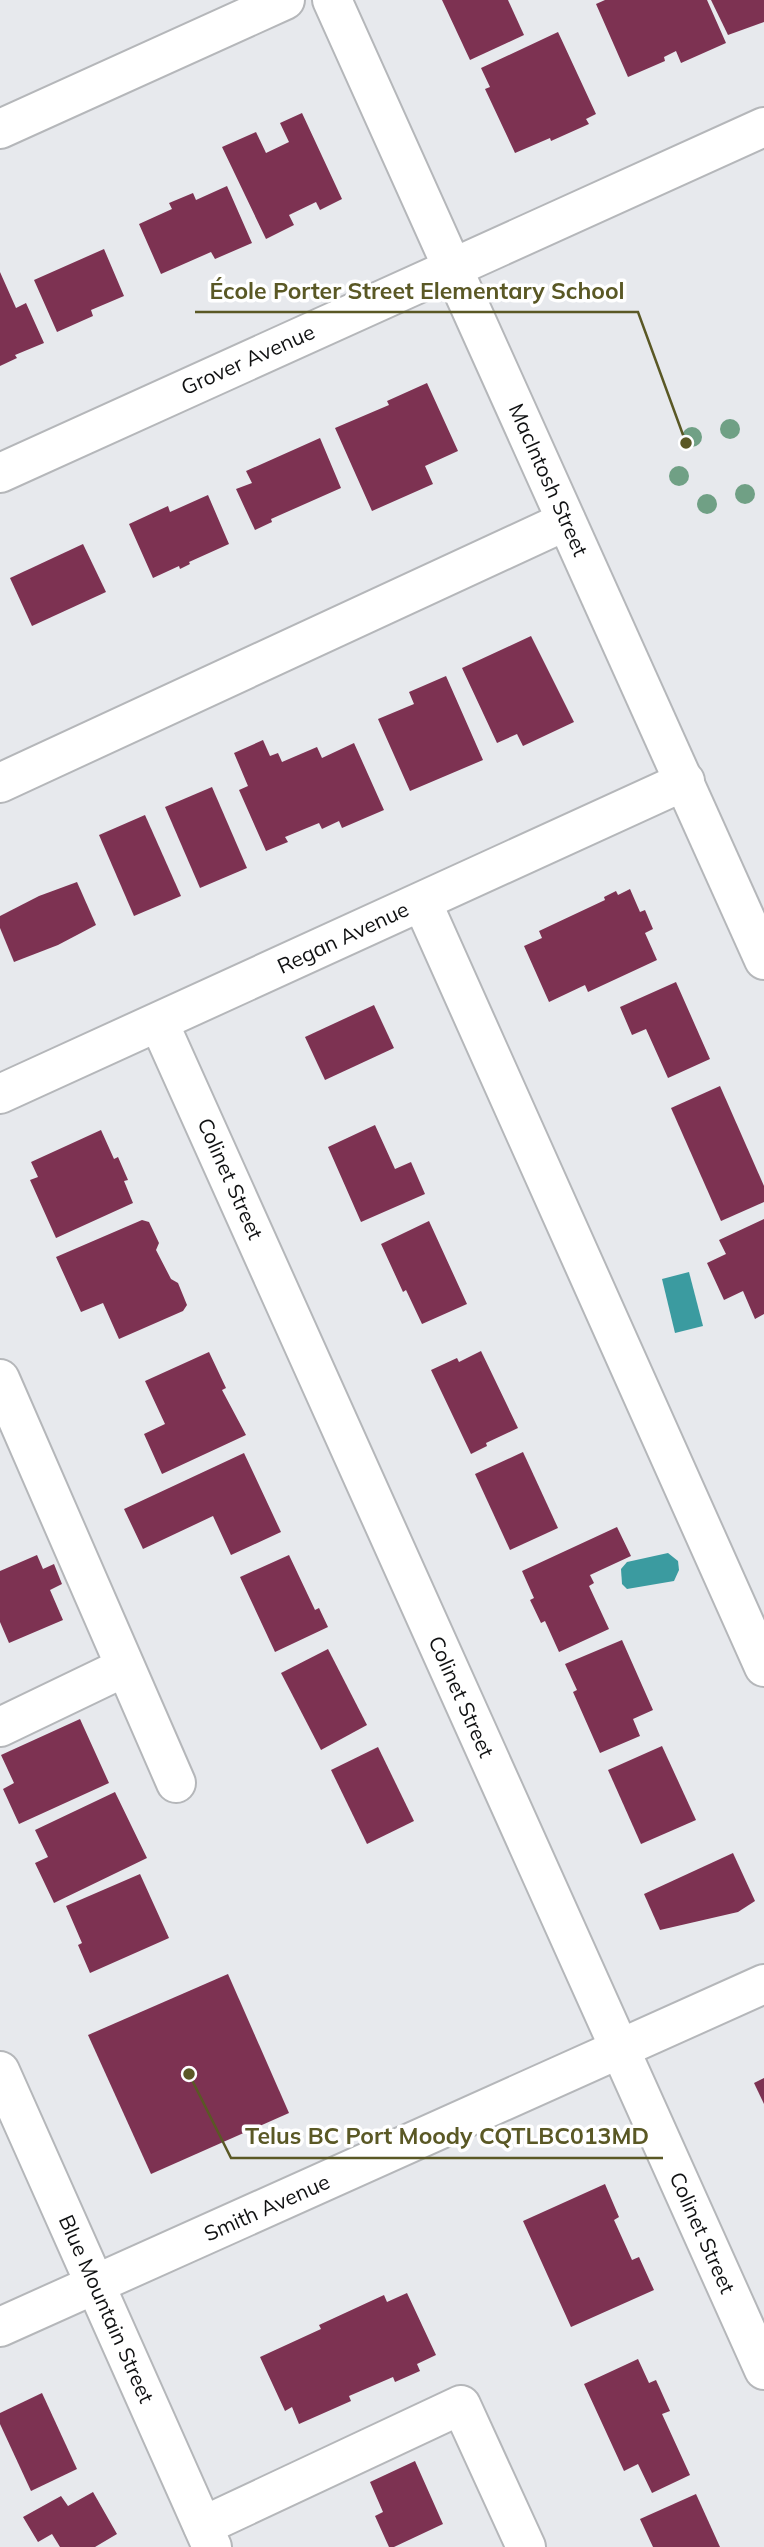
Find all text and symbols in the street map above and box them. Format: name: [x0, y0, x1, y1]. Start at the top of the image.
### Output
callout: École Porter Street Elementary School: [195, 268, 638, 312]
text: École Porter Street Elementary School: [209, 276, 625, 305]
street label: Grover Avenue: [177, 318, 318, 400]
street label: MacIntosh Street: [504, 399, 594, 560]
street label: Regan Avenue: [273, 895, 412, 979]
street label: Colinet Street: [193, 1114, 269, 1243]
street label: Colinet Street: [424, 1632, 500, 1761]
callout: Telus BC Port Moody CQTLBC013MD: [231, 2114, 663, 2158]
text: Telus BC Port Moody CQTLBC013MD: [245, 2121, 649, 2150]
street label: Smith Avenue: [200, 2168, 333, 2246]
street label: Colinet Street: [665, 2168, 741, 2297]
street label: Blue Mountain Street: [54, 2210, 160, 2407]

